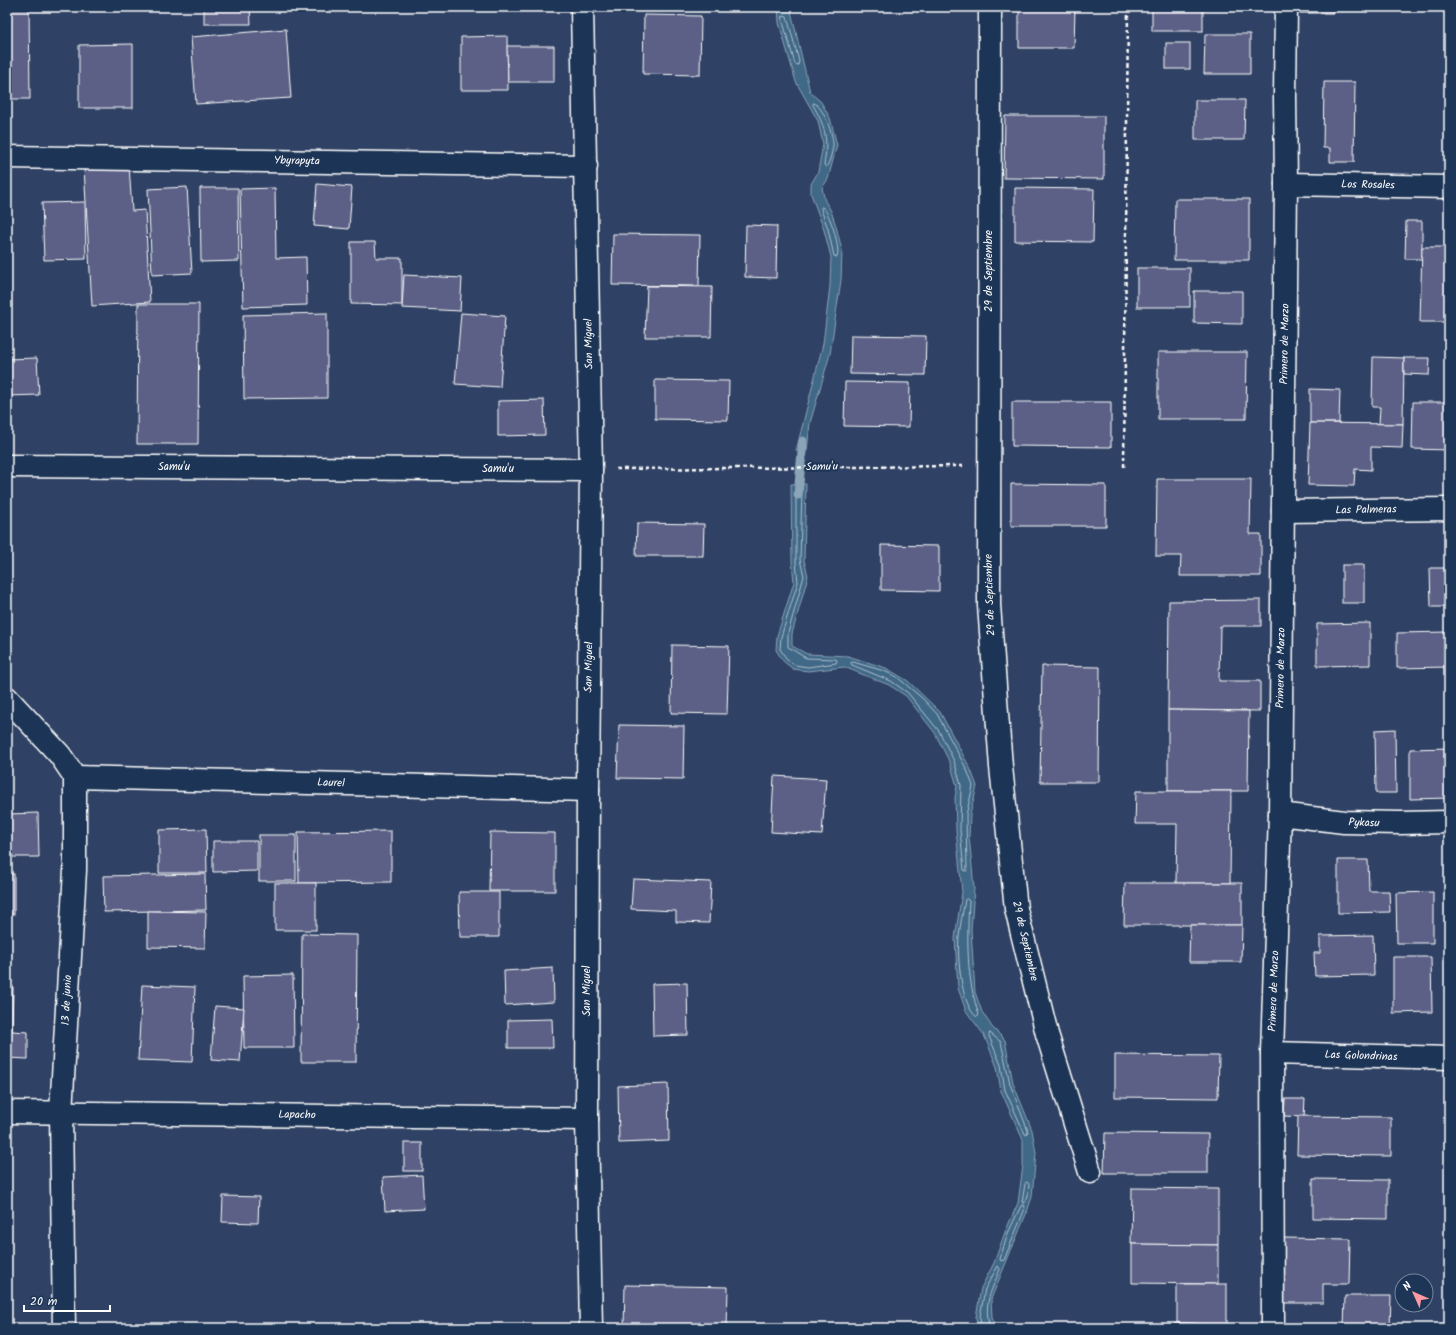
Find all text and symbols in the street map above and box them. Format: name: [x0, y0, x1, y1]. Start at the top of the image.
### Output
street label: Ybyrapyta: [274, 152, 320, 170]
street label: Los Rosales: [1341, 176, 1395, 194]
street label: 29 de Septiembre: [980, 230, 998, 312]
street label: Primero de Marzo: [1275, 303, 1295, 385]
street label: San Miguel: [580, 318, 598, 370]
street label: Samu'u: [158, 458, 191, 476]
street label: Samu'u: [806, 458, 839, 476]
street label: Samu'u: [482, 460, 515, 478]
street label: Las Palmeras: [1335, 500, 1397, 520]
street label: 29 de Septiembre: [980, 554, 1000, 636]
street label: Primero de Marzo: [1271, 627, 1291, 709]
street label: San Miguel: [580, 641, 598, 693]
street label: Laurel: [317, 774, 345, 792]
street label: Pykasu: [1348, 813, 1381, 833]
street label: 29 de Septiembre: [1007, 899, 1043, 983]
street label: Primero de Marzo: [1264, 950, 1284, 1032]
street label: San Miguel: [578, 965, 596, 1016]
street label: 13 de junio: [57, 974, 77, 1026]
street label: Las Golondrinas: [1324, 1046, 1398, 1066]
street label: Lapacho: [278, 1106, 316, 1124]
north arrow: [1394, 1273, 1434, 1313]
text: N: [1399, 1278, 1416, 1295]
scale bar: [24, 1287, 110, 1313]
text: 20 m: [30, 1292, 58, 1311]

